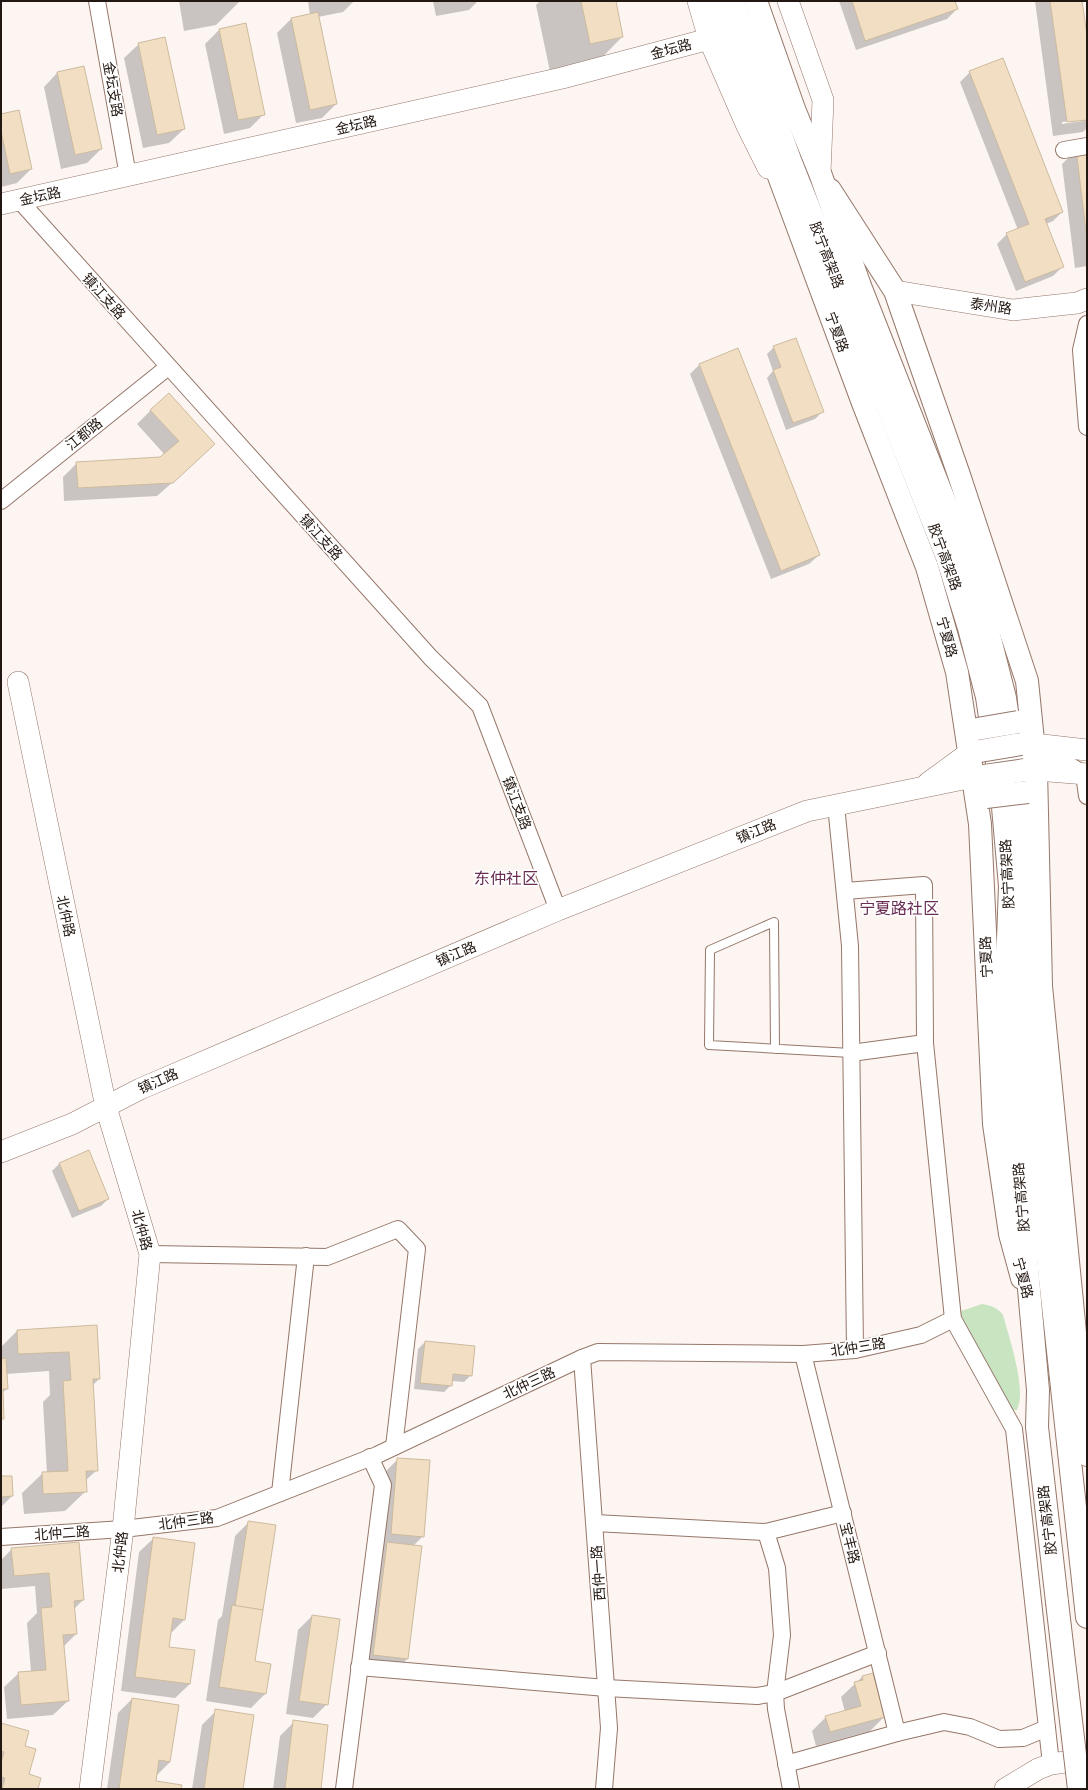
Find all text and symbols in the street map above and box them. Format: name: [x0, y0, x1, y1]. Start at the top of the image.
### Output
street label: 金坛路: [649, 36, 693, 62]
street label: 金坛支路: [100, 60, 126, 118]
street label: 金坛路: [334, 112, 378, 138]
street label: 金坛路: [18, 184, 62, 208]
street label: 胶宁高架路: [807, 219, 847, 291]
street label: 镇江支路: [79, 270, 129, 322]
street label: 泰州路: [969, 295, 1013, 317]
street label: 宁夏路: [822, 310, 852, 354]
street label: 江都路: [63, 415, 105, 453]
street label: 镇江支路: [296, 511, 346, 563]
street label: 胶宁高架路: [926, 521, 964, 593]
street label: 宁夏路: [934, 615, 960, 659]
street label: 镇江支路: [499, 774, 535, 832]
street label: 镇江路: [734, 816, 778, 846]
street label: 胶宁高架路: [997, 839, 1017, 909]
district label: 东仲社区: [474, 869, 538, 888]
street label: 北仲路: [54, 894, 78, 938]
district label: 宁夏路社区: [859, 899, 939, 918]
street label: 宁夏路: [977, 936, 995, 978]
street label: 镇江路: [434, 938, 478, 970]
street label: 镇江路: [136, 1065, 180, 1097]
street label: 胶宁高架路: [1010, 1161, 1032, 1233]
street label: 北仲路: [129, 1208, 155, 1252]
street label: 宁夏路: [1010, 1256, 1036, 1300]
street label: 北仲三路: [829, 1335, 887, 1359]
street label: 北仲三路: [500, 1364, 558, 1402]
street label: 胶宁高架路: [1035, 1484, 1059, 1556]
street label: 北仲三路: [157, 1509, 215, 1533]
street label: 宝丰路: [837, 1521, 863, 1565]
street label: 北仲二路: [34, 1523, 90, 1543]
street label: 北仲路: [110, 1530, 130, 1574]
street label: 西仲一路: [588, 1545, 608, 1601]

